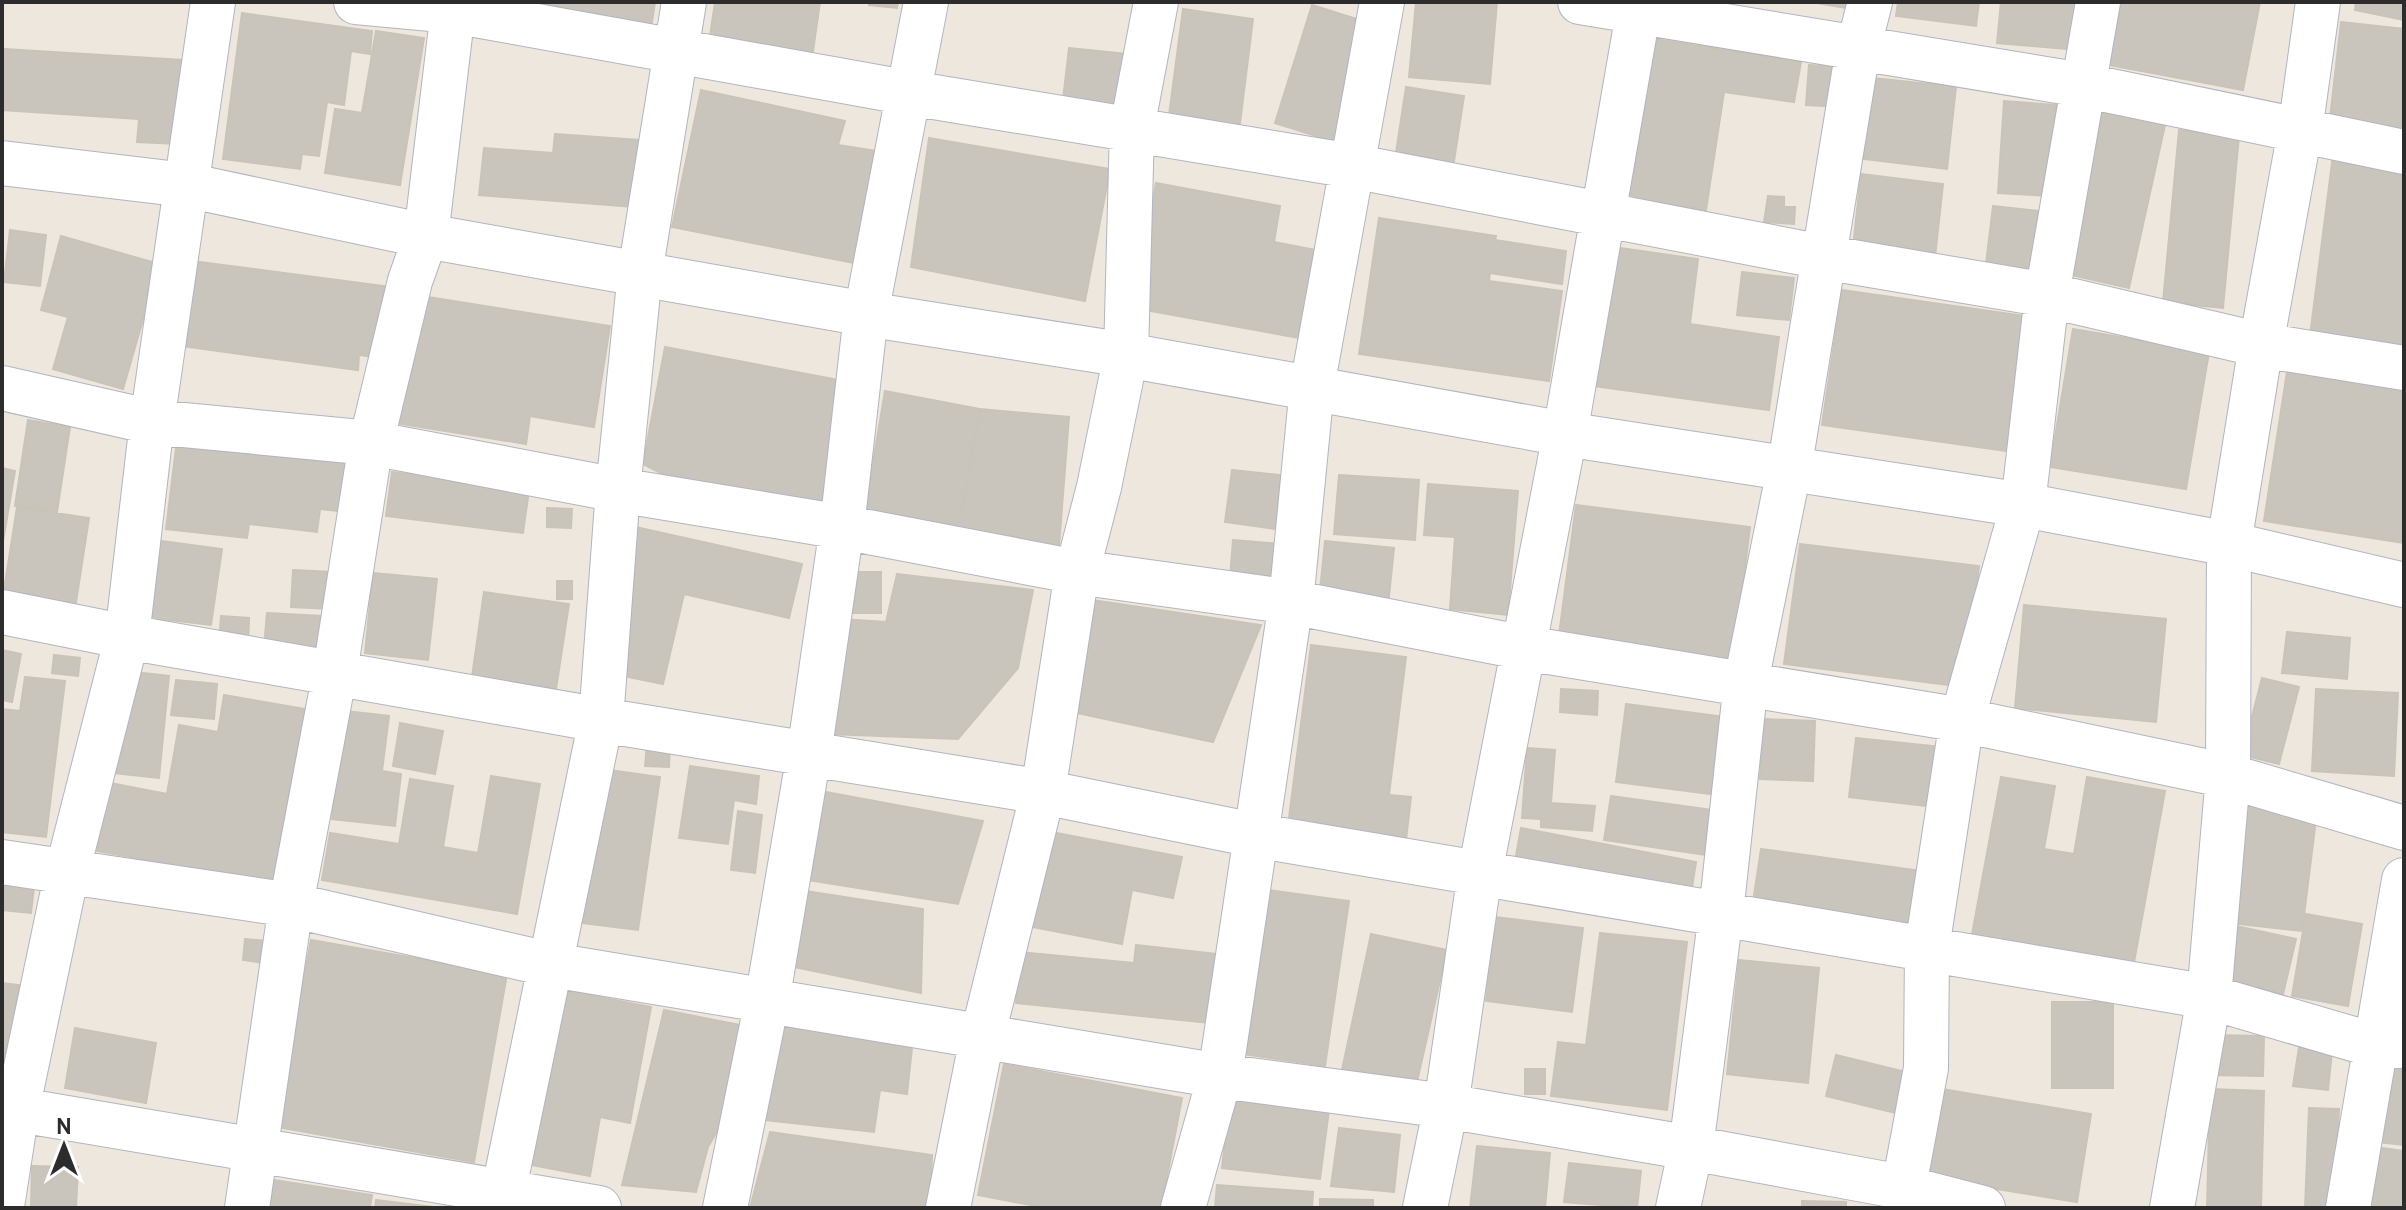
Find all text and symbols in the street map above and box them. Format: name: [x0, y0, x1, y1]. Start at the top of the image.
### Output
north arrow: [24, 1106, 104, 1186]
text: N: [56, 1115, 72, 1142]

